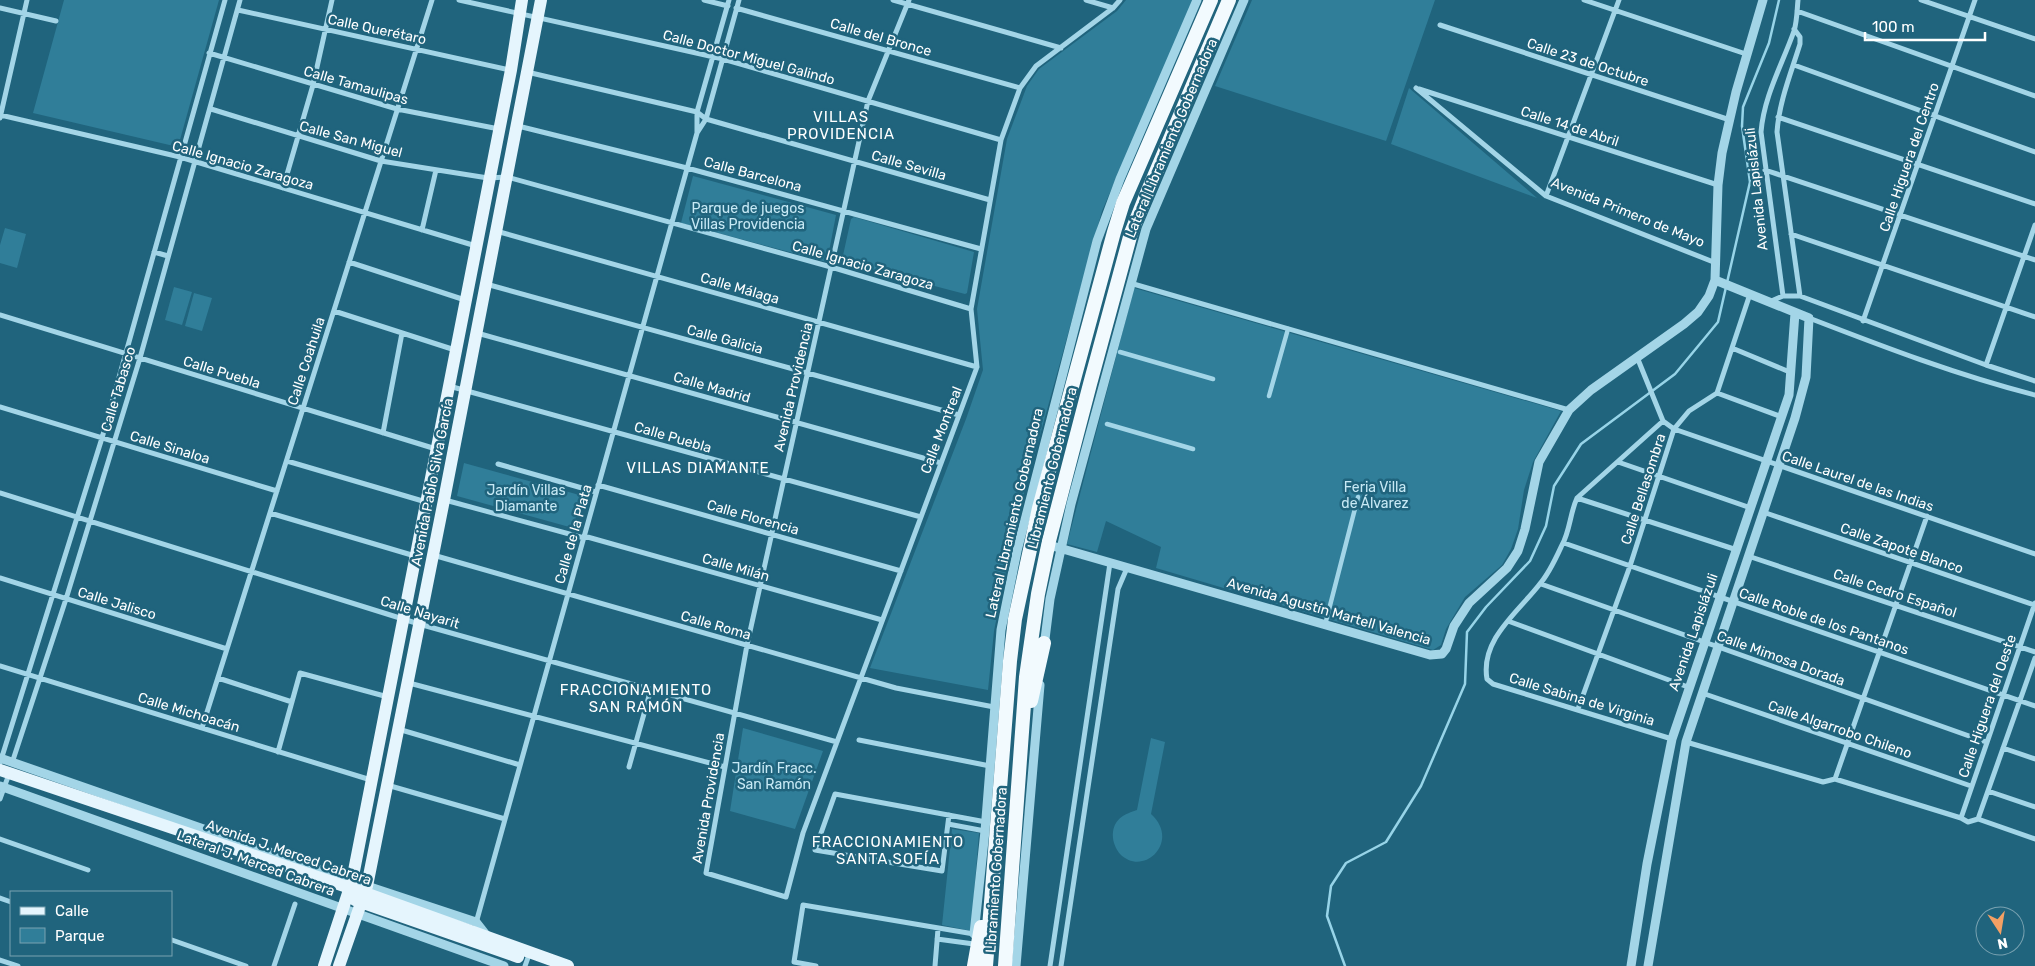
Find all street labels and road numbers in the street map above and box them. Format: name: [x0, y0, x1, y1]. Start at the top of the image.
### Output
street label: Calle Querétaro: [326, 11, 428, 48]
street label: Calle del Bronce: [828, 15, 934, 60]
street label: Calle Doctor Miguel Galindo: [661, 26, 837, 89]
street label: Calle 23 de Octubre: [1525, 35, 1651, 90]
street label: Lateral Libramiento Gobernadora: [1122, 36, 1221, 240]
street label: Calle Tamaulipas: [302, 62, 410, 109]
street label: Calle Higuera del Centro: [1876, 80, 1943, 234]
street label: Calle 14 de Abril: [1519, 103, 1621, 150]
street label: Calle San Miguel: [297, 118, 404, 161]
street label: Avenida Lapislázuli: [1742, 127, 1771, 251]
street label: Calle Ignacio Zaragoza: [170, 137, 316, 194]
street label: Calle Sevilla: [869, 147, 948, 184]
street label: Calle Barcelona: [702, 153, 804, 196]
street label: Avenida Primero de Mayo: [1549, 174, 1707, 251]
street label: Calle Ignacio Zaragoza: [790, 237, 936, 294]
street label: Calle Málaga: [698, 269, 781, 308]
street label: Calle Coahuila: [284, 315, 329, 407]
street label: Calle Galicia: [685, 321, 765, 358]
street label: Avenida Providencia: [770, 321, 817, 453]
street label: Calle Tabasco: [97, 344, 140, 434]
street label: Calle Puebla: [181, 353, 263, 392]
street label: Calle Madrid: [671, 368, 752, 407]
street label: Calle Montreal: [917, 384, 966, 476]
street label: Libramiento Gobernadora: [1024, 385, 1081, 551]
street label: Avenida Pablo Silva García: [408, 397, 457, 568]
street label: Lateral Libramiento Gobernadora: [982, 407, 1047, 620]
street label: Calle Puebla: [632, 418, 714, 457]
street label: Calle Sinaloa: [128, 427, 212, 468]
street label: Calle Bellasombra: [1618, 431, 1669, 547]
street label: Calle Laurel de las Indias: [1780, 448, 1936, 515]
street label: Calle de la Plata: [551, 483, 596, 586]
street label: Calle Florencia: [705, 496, 801, 539]
street label: Calle Zapote Blanco: [1838, 519, 1966, 578]
street label: Calle Milán: [700, 550, 771, 585]
street label: Calle Cedro Español: [1831, 565, 1959, 621]
street label: Avenida Lapislázuli: [1665, 571, 1722, 693]
street label: Avenida Agustín Martell Valencia: [1225, 574, 1433, 649]
street label: Calle Jalisco: [75, 583, 158, 624]
street label: Calle Roble de los Pantanos: [1737, 584, 1911, 659]
street label: Calle Nayarit: [378, 592, 462, 633]
street label: Calle Roma: [679, 607, 753, 644]
street label: Calle Mimosa Dorada: [1714, 627, 1847, 690]
street label: Calle Higuera del Oeste: [1955, 632, 2020, 780]
street label: Calle Sabina de Virginia: [1507, 669, 1657, 730]
street label: Calle Michoacán: [136, 689, 242, 736]
street label: Calle Algarrobo Chileno: [1766, 697, 1914, 762]
street label: Avenida Providencia: [689, 731, 728, 865]
street label: Libramiento Gobernadora: [982, 787, 1011, 953]
street label: Avenida J. Merced Cabrera: [204, 816, 374, 889]
street label: Lateral J. Merced Cabrera: [174, 827, 337, 900]

